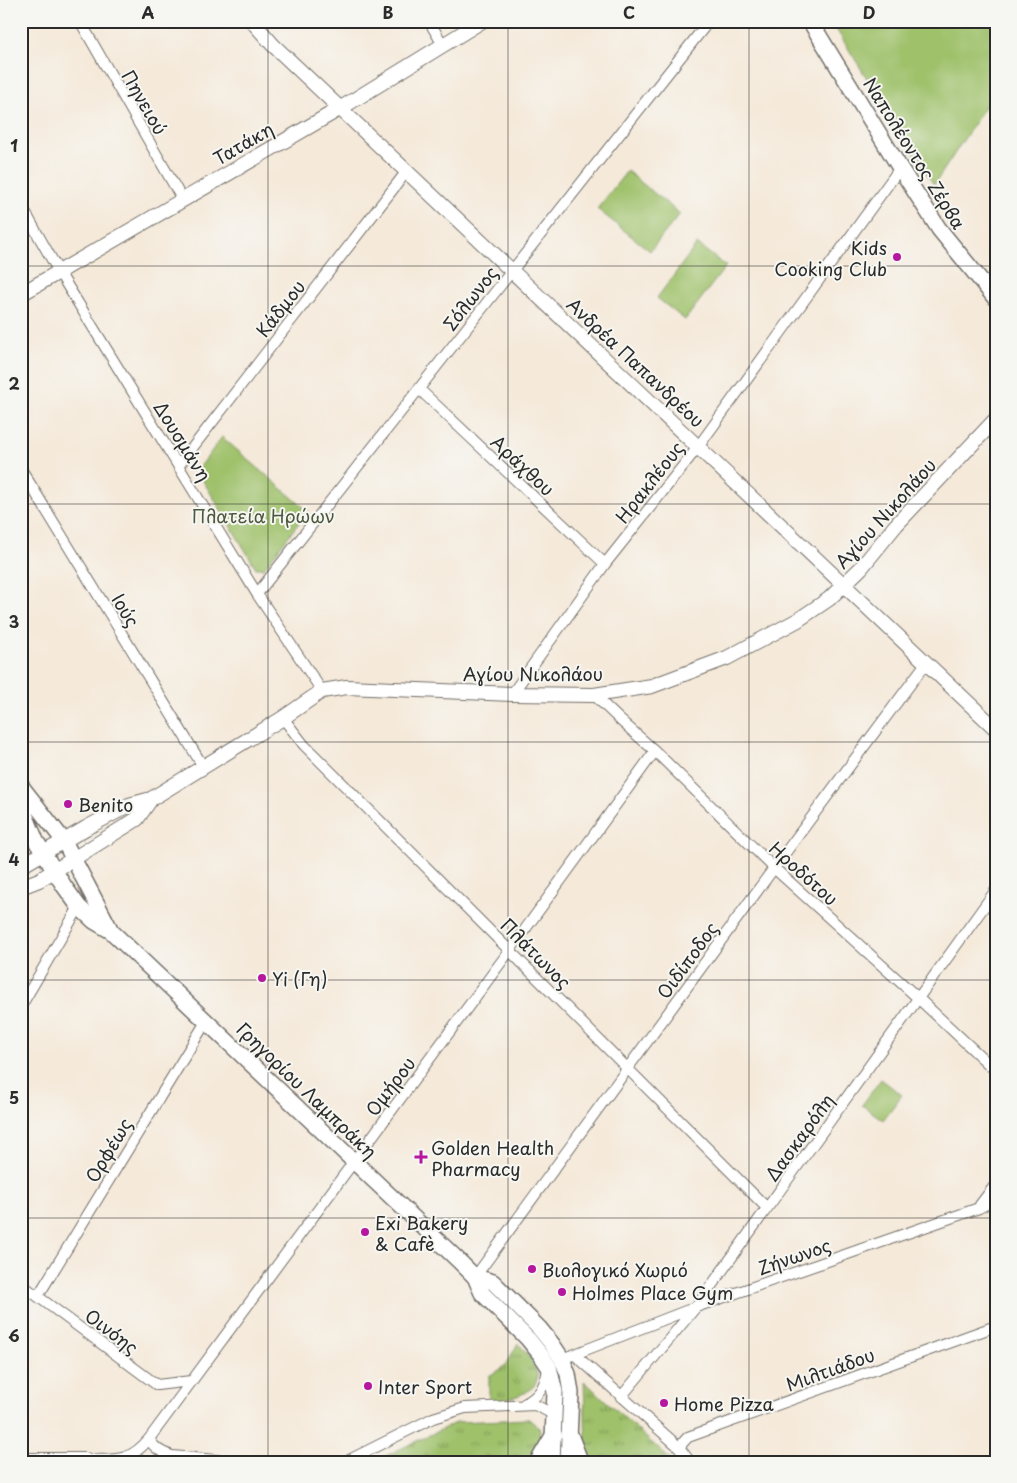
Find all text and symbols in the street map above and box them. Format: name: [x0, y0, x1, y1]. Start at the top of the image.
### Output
text: A: [142, 0, 155, 24]
text: B: [383, 0, 394, 24]
text: C: [623, 0, 635, 24]
text: D: [863, 0, 875, 24]
street label: Πηνειού: [116, 65, 174, 139]
street label: Ναπολέοντος Ζέρβα: [857, 72, 973, 234]
street label: Τατάκη: [208, 115, 278, 171]
text: 1: [10, 133, 18, 157]
place label: Kids Cooking Club: [774, 234, 887, 282]
marker: Kids Cooking Club: [891, 251, 903, 263]
street label: Σόλωνος: [436, 260, 504, 336]
street label: Κάδμου: [249, 274, 311, 342]
street label: Ανδρέα Παπανδρέου: [561, 291, 711, 433]
text: 2: [8, 371, 20, 395]
street label: Δουσμάνη: [148, 396, 218, 486]
street label: Αράχθου: [485, 428, 561, 502]
street label: Ηρακλέους: [608, 435, 690, 529]
street label: Αγίου Νικολάου: [828, 452, 942, 574]
park label: Πλατεία Ηρώων: [191, 502, 335, 529]
street label: Ιούς: [106, 588, 146, 632]
text: 3: [9, 609, 19, 633]
street label: Αγίου Νικολάου: [463, 660, 603, 687]
place label: Benito: [78, 791, 133, 818]
marker: Benito: [62, 798, 74, 810]
street label: Ηροδότου: [764, 835, 844, 911]
text: 4: [9, 847, 20, 871]
street label: Πλάτωνος: [494, 911, 578, 995]
street label: Οιδίποδος: [650, 916, 724, 1004]
place label: Yi (Γη): [272, 965, 328, 992]
marker: Yi (Γη): [256, 972, 268, 984]
street label: Γρηγορίου Λαμπράκη: [231, 1016, 383, 1164]
street label: Ομήρου: [359, 1051, 421, 1121]
text: 5: [9, 1085, 19, 1109]
street label: Δασκαρόλη: [758, 1088, 840, 1186]
street label: Ορφέως: [78, 1113, 138, 1187]
place label: Golden Health Pharmacy: [431, 1134, 554, 1182]
marker: Golden Health Pharmacy: [415, 1151, 427, 1163]
place label: Exi Bakery & Cafè: [375, 1209, 468, 1257]
marker: Exi Bakery & Cafè: [359, 1226, 371, 1238]
street label: Ζήνωνος: [754, 1231, 834, 1281]
place label: Βιολογικό Χωριό: [542, 1256, 688, 1283]
marker: Βιολογικό Χωριό: [526, 1263, 538, 1275]
place label: Holmes Place Gym: [572, 1279, 733, 1306]
marker: Holmes Place Gym: [556, 1286, 568, 1298]
street label: Οινόης: [80, 1302, 144, 1360]
text: 6: [8, 1323, 20, 1347]
street label: Μιλτιάδου: [782, 1340, 878, 1398]
place label: Inter Sport: [378, 1373, 472, 1400]
marker: Inter Sport: [362, 1380, 374, 1392]
place label: Home Pizza: [674, 1390, 774, 1417]
marker: Home Pizza: [658, 1397, 670, 1409]

